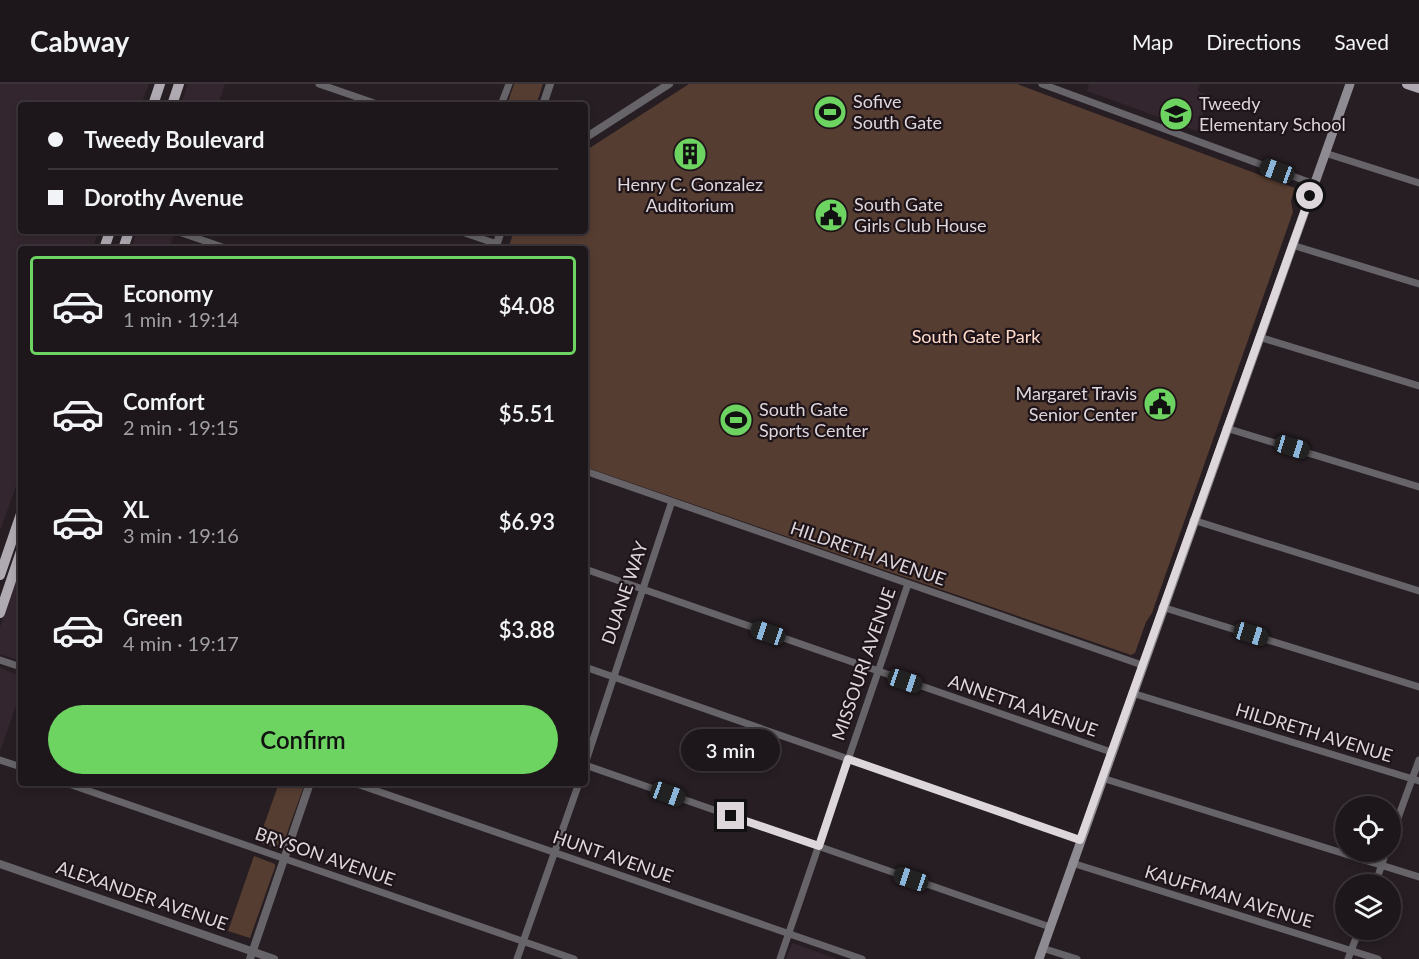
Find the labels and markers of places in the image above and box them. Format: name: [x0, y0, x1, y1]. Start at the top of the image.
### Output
place label: Sofive South Gate: [853, 90, 942, 133]
place label: Tweedy Elementary School: [1199, 92, 1346, 135]
sports icon: Sofive South Gate: [812, 94, 848, 130]
school or university icon: Tweedy Elementary School: [1158, 96, 1194, 132]
building icon: Henry C. Gonzalez Auditorium: [672, 136, 708, 172]
place label: Henry C. Gonzalez Auditorium: [617, 173, 763, 216]
place label: South Gate Girls Club House: [854, 193, 987, 236]
public building icon: South Gate Girls Club House: [813, 197, 849, 233]
place label: Margaret Travis Senior Center: [1016, 382, 1137, 425]
public building icon: Margaret Travis Senior Center: [1142, 386, 1178, 422]
place label: South Gate Sports Center: [759, 398, 868, 441]
sports icon: South Gate Sports Center: [718, 402, 754, 438]

